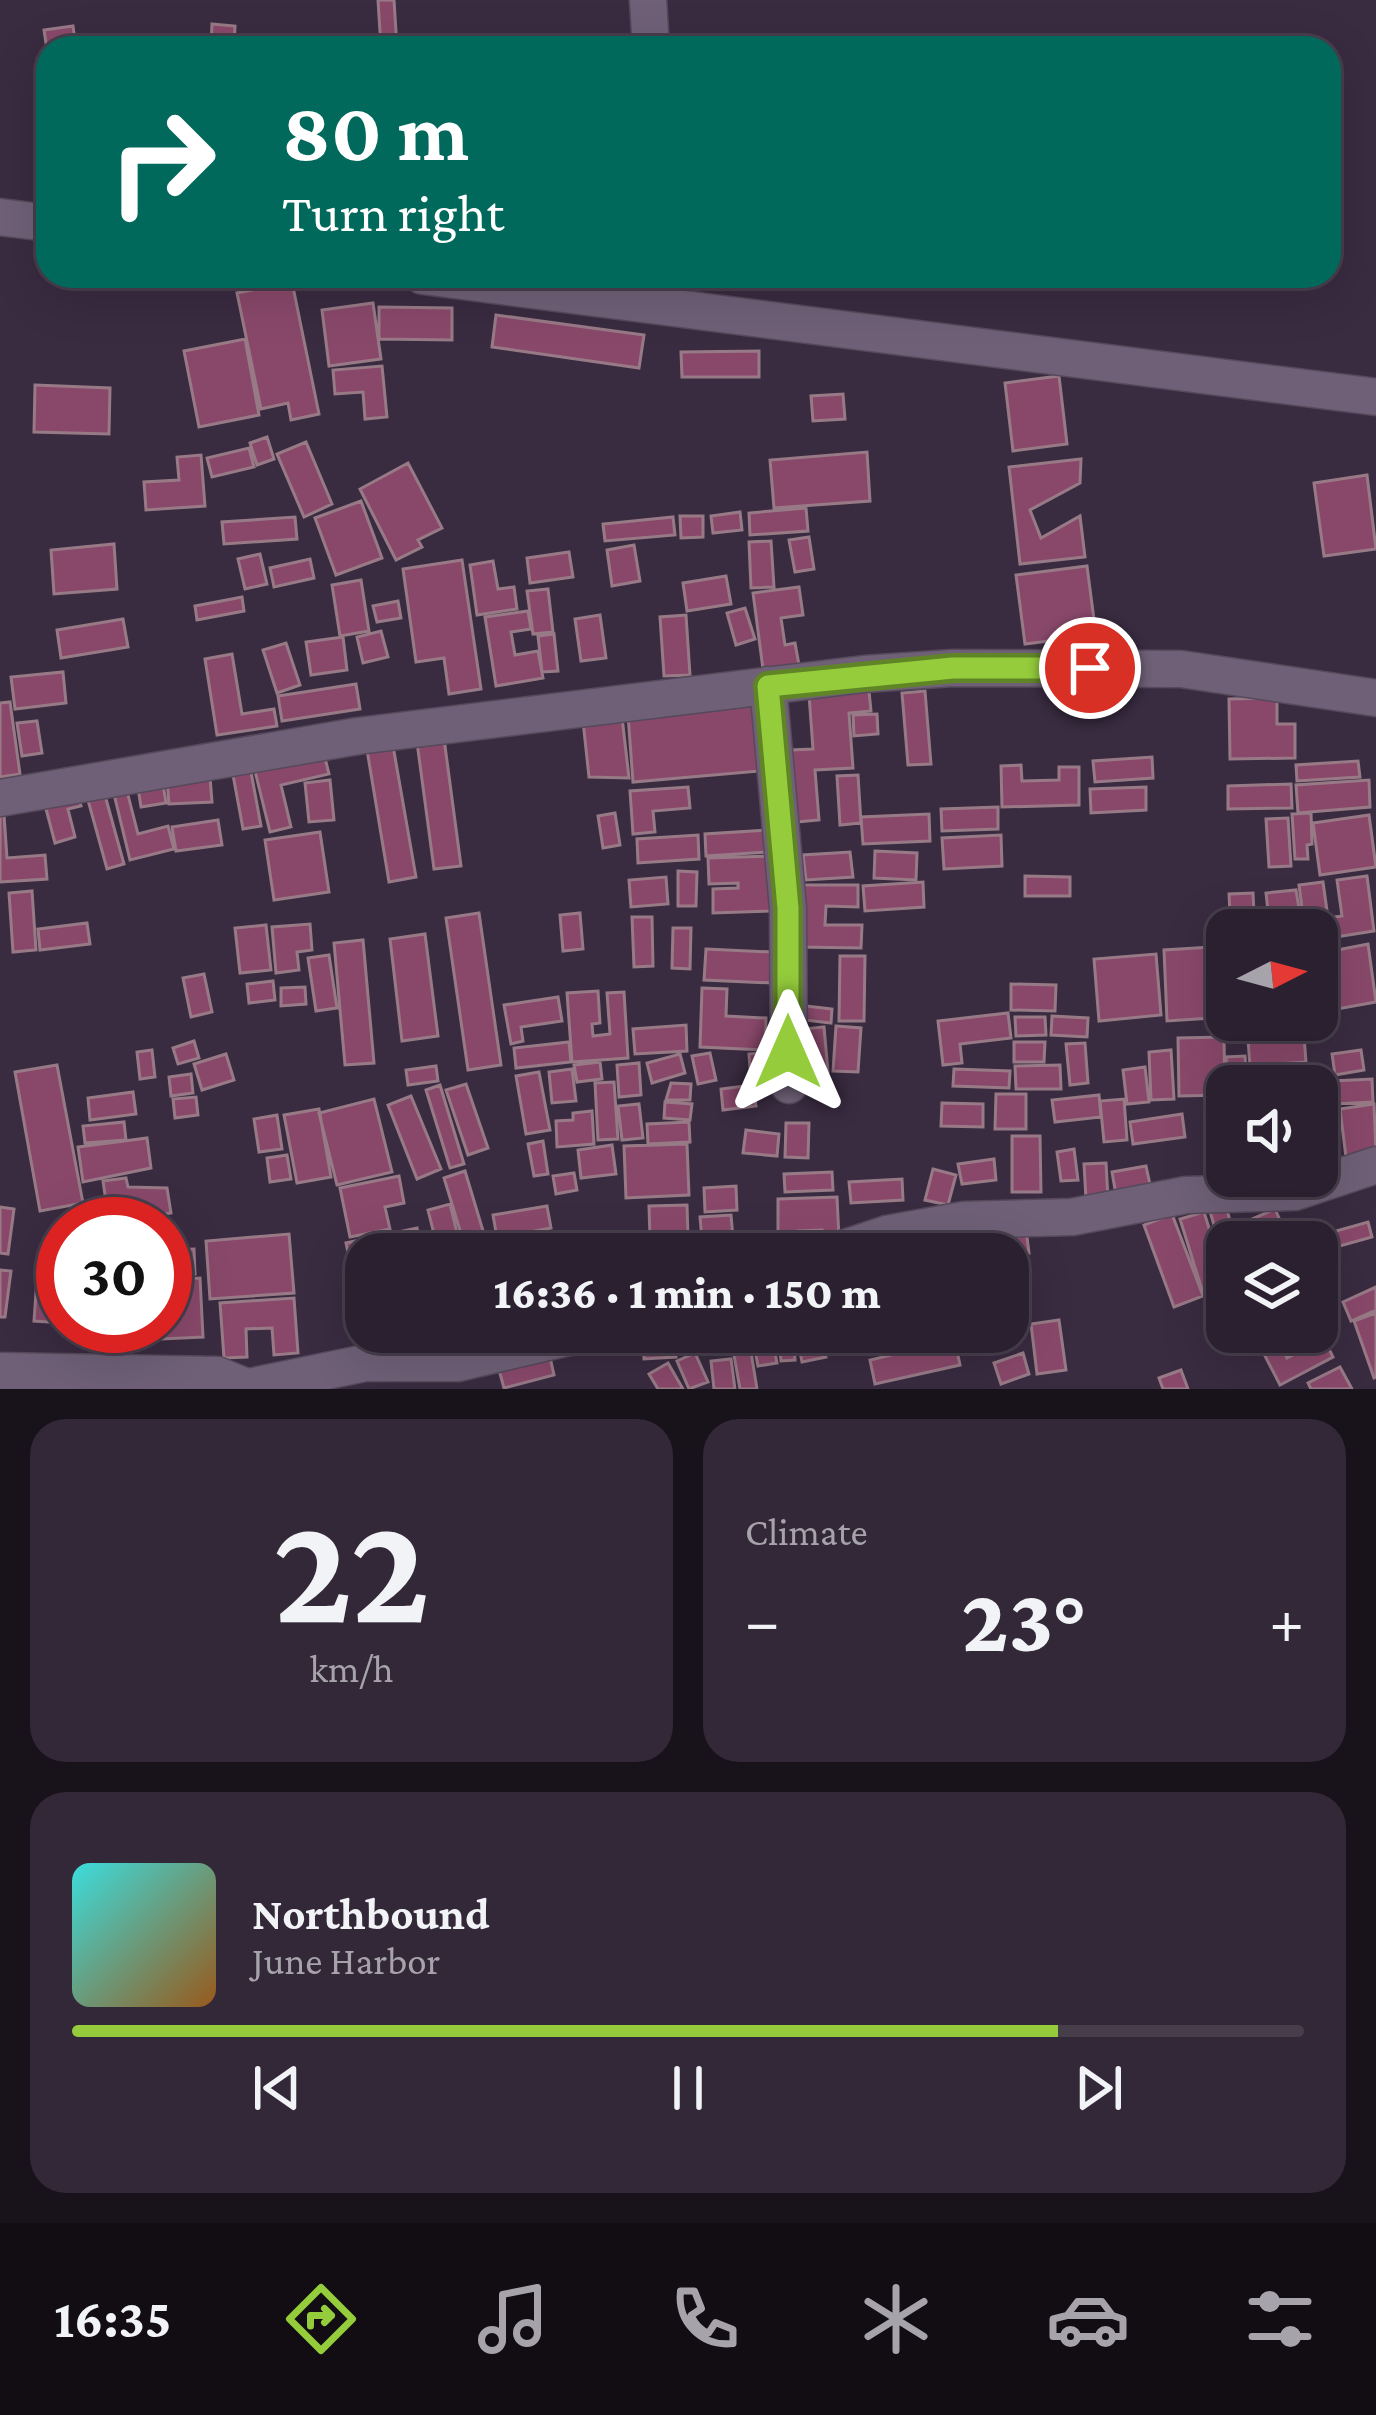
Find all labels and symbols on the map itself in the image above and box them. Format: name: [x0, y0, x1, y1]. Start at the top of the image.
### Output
pin: [1039, 617, 1141, 719]
north arrow: [1206, 909, 1338, 1041]
position arrow: [725, 989, 851, 1115]
speed limit sign: 30: [36, 1197, 192, 1353]

